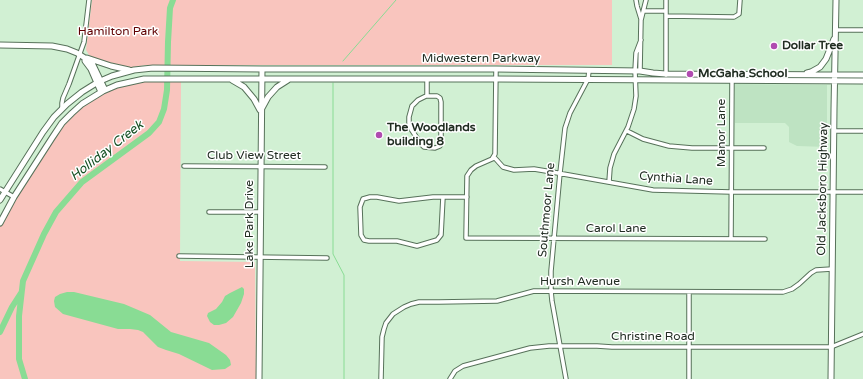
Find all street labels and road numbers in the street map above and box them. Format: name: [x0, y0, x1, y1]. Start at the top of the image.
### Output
street label: Midwestern Parkway: [422, 52, 540, 66]
street label: Manor Lane: [715, 99, 729, 167]
street label: Old Jacksboro Highway: [815, 122, 831, 256]
street label: Club View Street: [207, 149, 301, 163]
street label: Southmoor Lane: [536, 162, 558, 258]
street label: Cynthia Lane: [639, 169, 713, 189]
street label: Lake Park Drive: [243, 180, 257, 268]
street label: Carol Lane: [586, 222, 646, 236]
street label: Hursh Avenue: [540, 275, 620, 289]
street label: Christine Road: [611, 330, 695, 344]

